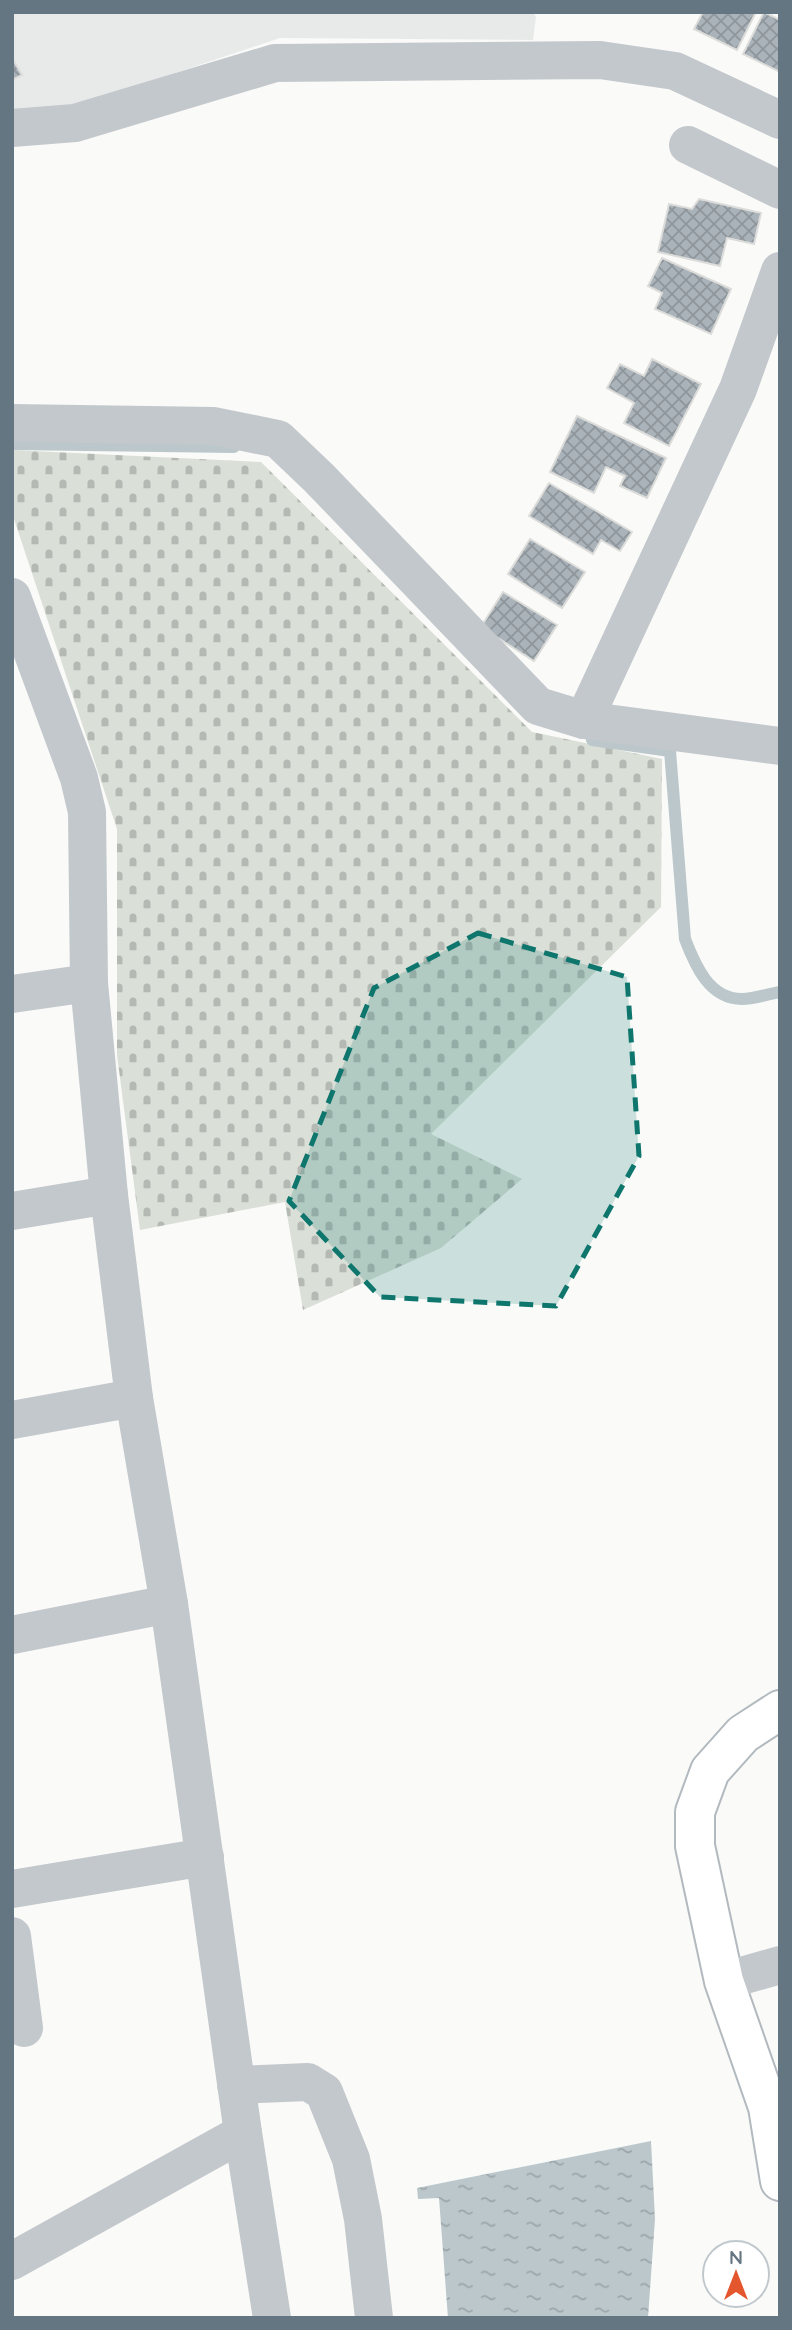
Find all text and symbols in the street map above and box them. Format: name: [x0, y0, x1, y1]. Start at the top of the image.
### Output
north arrow: [701, 2239, 771, 2309]
text: N: [729, 2245, 743, 2269]

